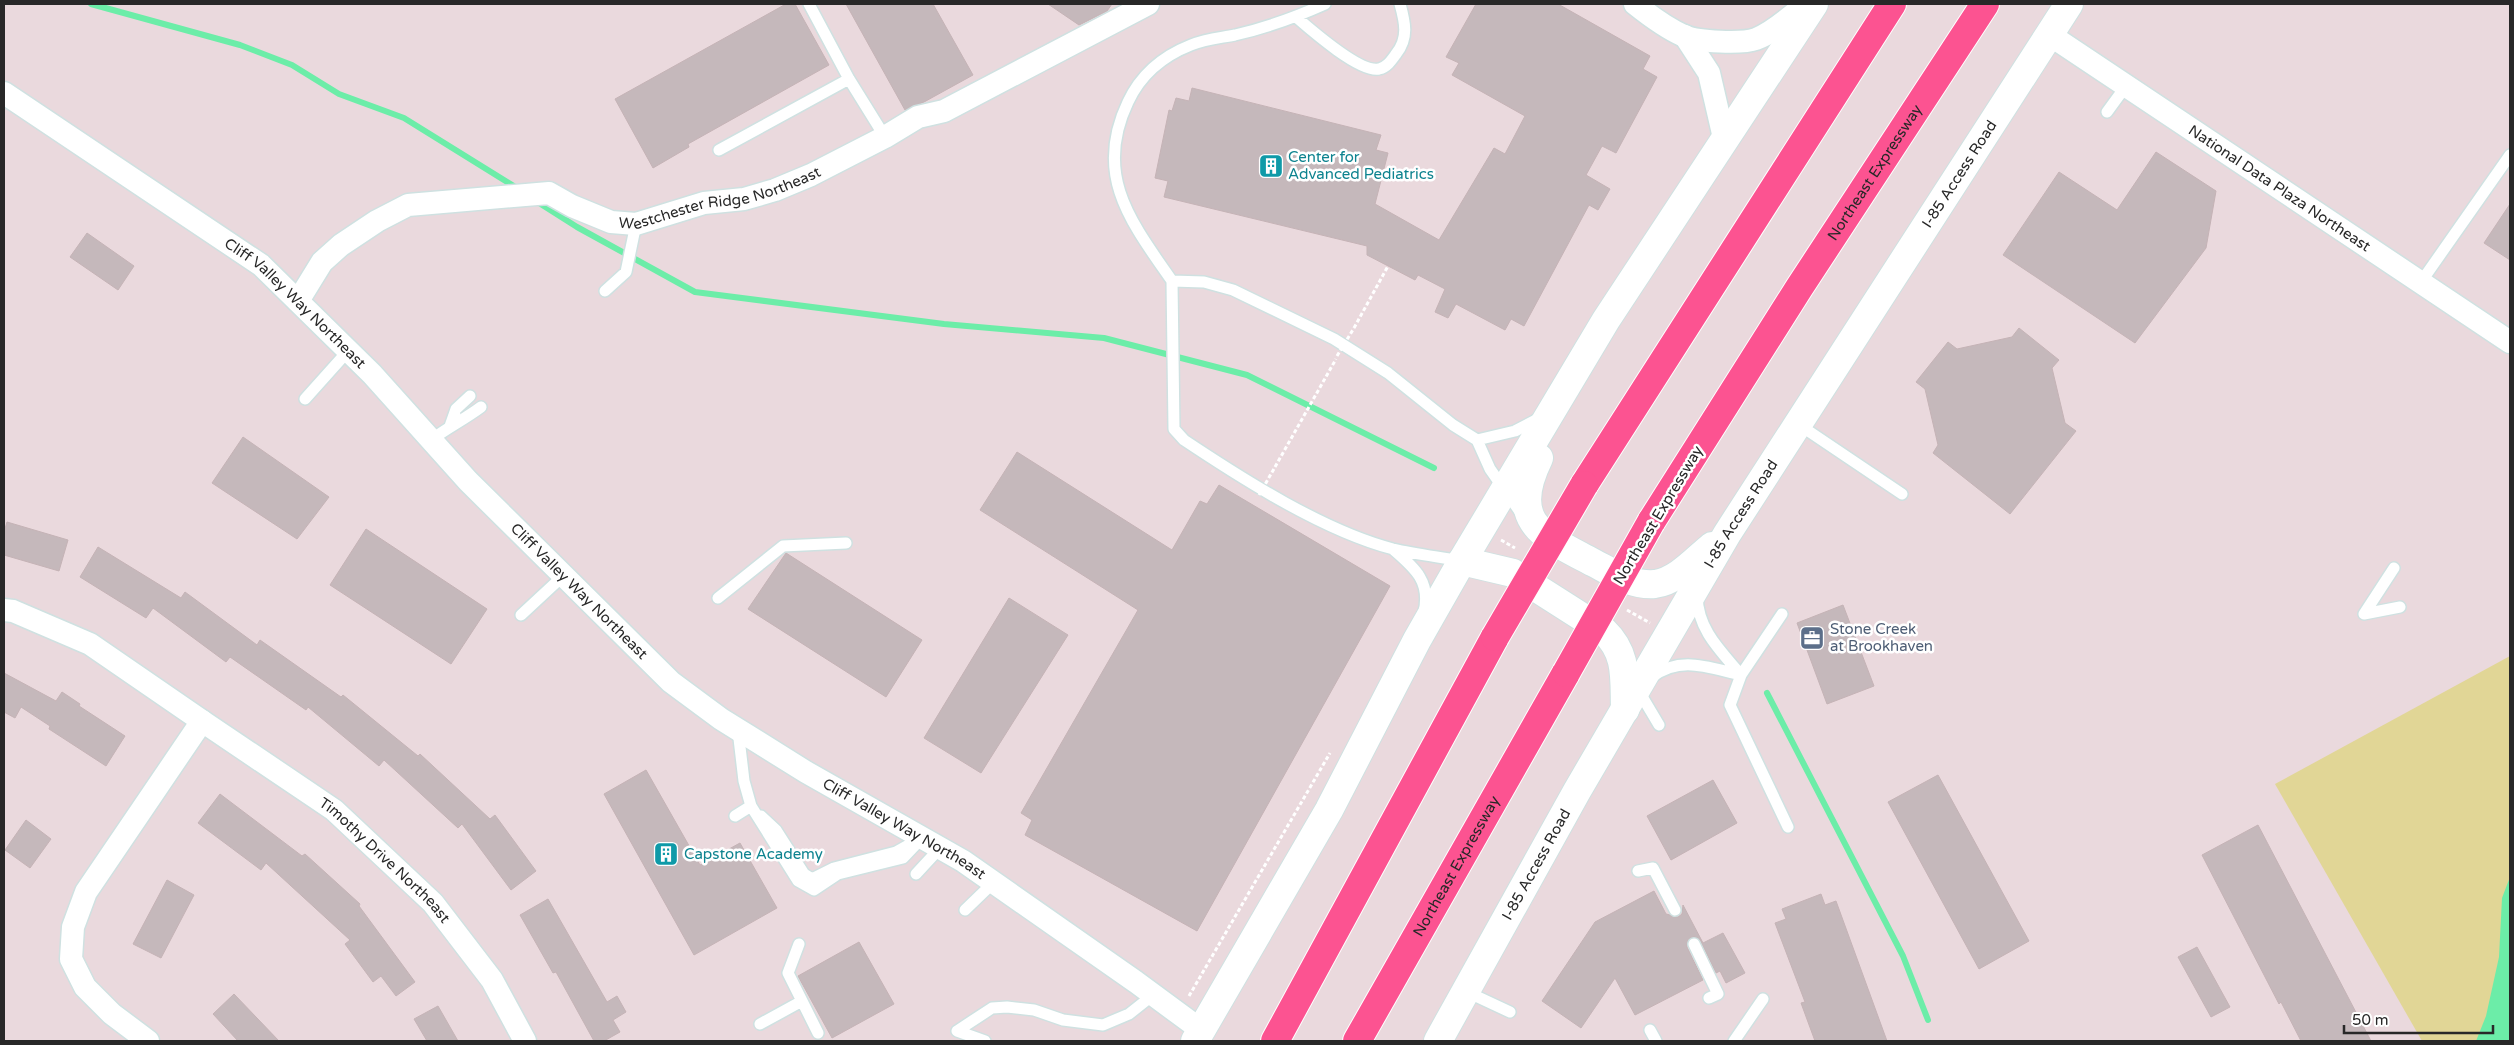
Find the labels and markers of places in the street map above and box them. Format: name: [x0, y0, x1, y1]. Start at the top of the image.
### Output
place label: Center for Advanced Pediatrics: [1288, 148, 1434, 183]
building icon: Center for Advanced Pediatrics: [1258, 153, 1284, 179]
place label: Stone Creek at Brookhaven: [1830, 620, 1933, 655]
office icon: Stone Creek at Brookhaven: [1799, 625, 1825, 651]
building icon: Capstone Academy: [653, 841, 679, 867]
place label: Capstone Academy: [684, 845, 823, 863]

